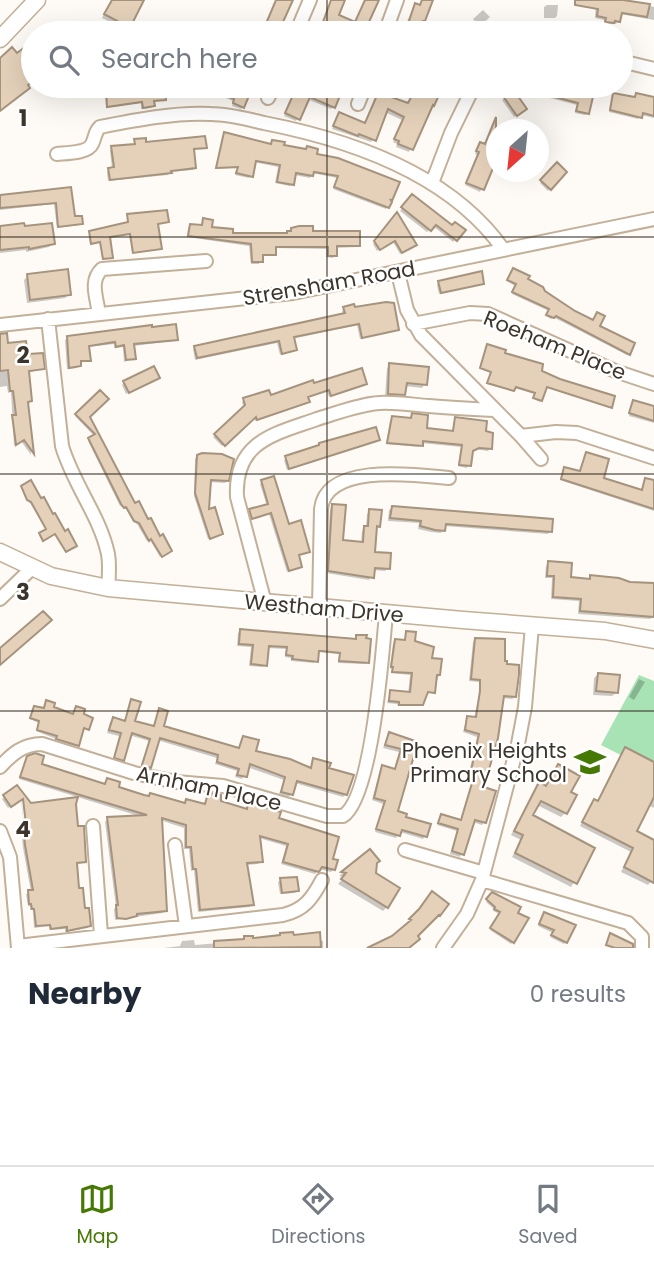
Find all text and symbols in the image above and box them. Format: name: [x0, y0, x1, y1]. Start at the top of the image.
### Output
search box: [21, 21, 633, 98]
icon: search: [45, 41, 83, 79]
text: Search here: [101, 41, 258, 77]
text: 1: [19, 102, 27, 134]
north arrow: [486, 119, 549, 182]
street label: Strensham Road: [240, 254, 418, 312]
street label: Roeham Place: [479, 303, 631, 387]
text: 2: [16, 339, 30, 371]
text: 3: [16, 576, 30, 608]
street label: Westham Drive: [243, 587, 405, 629]
place label: Phoenix Heights Primary School: [402, 736, 567, 789]
school or university icon: Phoenix Heights Primary School: [573, 745, 607, 779]
street label: Arnham Place: [134, 758, 284, 818]
text: 4: [15, 813, 31, 845]
text: Nearby: [28, 972, 142, 1015]
text: 0 results: [530, 978, 626, 1010]
tab: Map: [76, 1180, 118, 1251]
tab: Directions: [271, 1180, 366, 1251]
tab: Saved: [518, 1180, 578, 1251]

